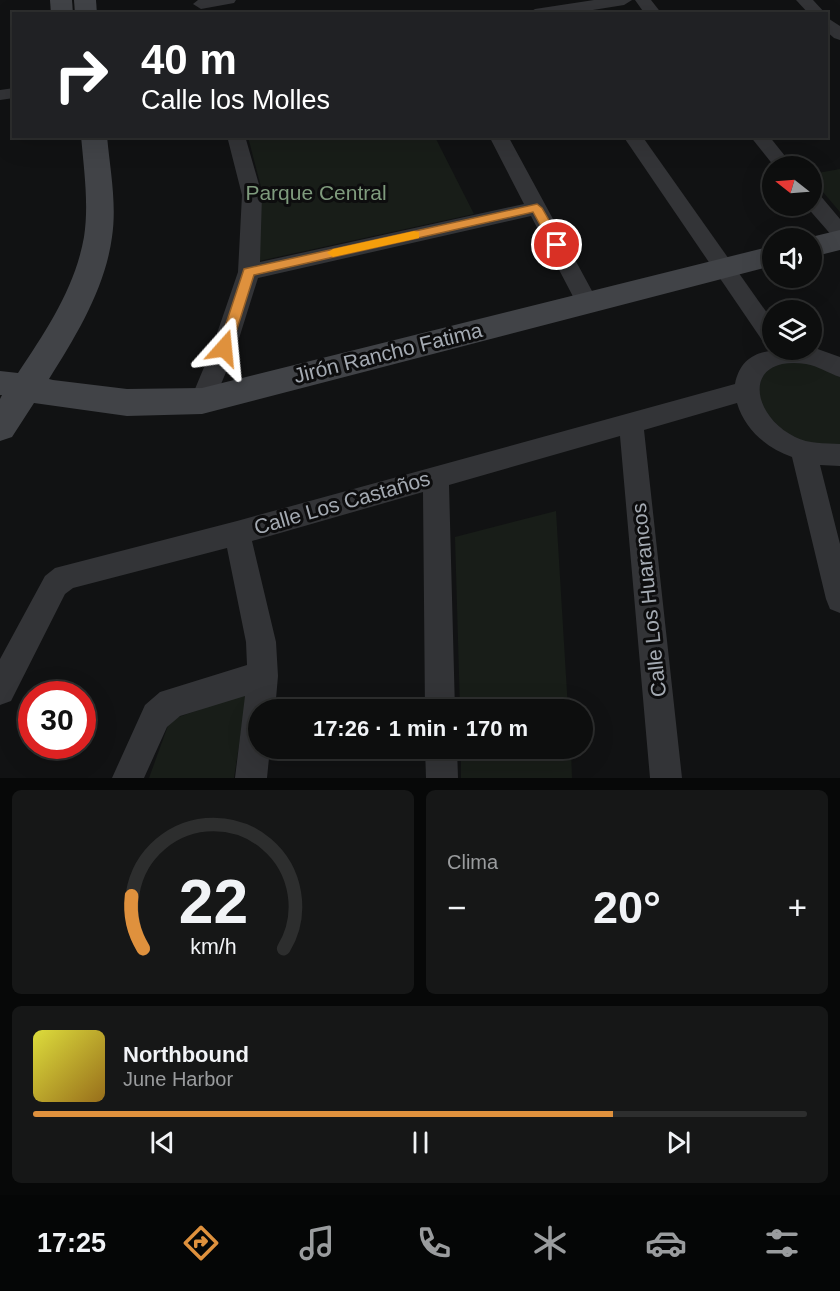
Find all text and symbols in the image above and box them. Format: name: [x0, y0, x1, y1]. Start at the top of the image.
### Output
icon: right: [42, 36, 120, 114]
text: 40 m: [141, 36, 237, 83]
text: Calle los Molles: [141, 85, 330, 115]
north arrow: [762, 156, 822, 216]
map controls: [762, 156, 822, 360]
park label: Parque Central: [245, 181, 387, 204]
pin: [531, 219, 582, 270]
icon: arrive: [540, 228, 573, 261]
button: sound: [762, 228, 822, 288]
button: layers: [762, 300, 822, 360]
position arrow: [192, 316, 256, 380]
street label: Jirón Rancho Fatima: [291, 318, 485, 387]
street label: Calle Los Castaños: [251, 466, 433, 539]
street label: Calle Los Huarancos: [627, 502, 670, 698]
speed limit sign: 30: [18, 681, 96, 759]
text: 17:26 · 1 min · 170 m: [313, 716, 528, 741]
text: Clima: [447, 851, 498, 873]
text: 22: [178, 867, 248, 936]
text: 20°: [593, 882, 661, 933]
text: −: [447, 889, 466, 926]
text: +: [788, 889, 807, 926]
text: km/h: [190, 935, 236, 959]
text: Northbound: [123, 1042, 249, 1067]
text: June Harbor: [123, 1068, 233, 1090]
icon: previous: [146, 1126, 179, 1159]
icon: pause: [404, 1126, 437, 1159]
icon: next: [662, 1126, 695, 1159]
icon: directions: [180, 1222, 222, 1264]
icon: music: [296, 1222, 338, 1264]
icon: phone: [413, 1222, 455, 1264]
icon: climate: [529, 1222, 571, 1264]
icon: car: [645, 1222, 687, 1264]
icon: filters: [761, 1222, 803, 1264]
text: 17:25: [37, 1228, 106, 1258]

